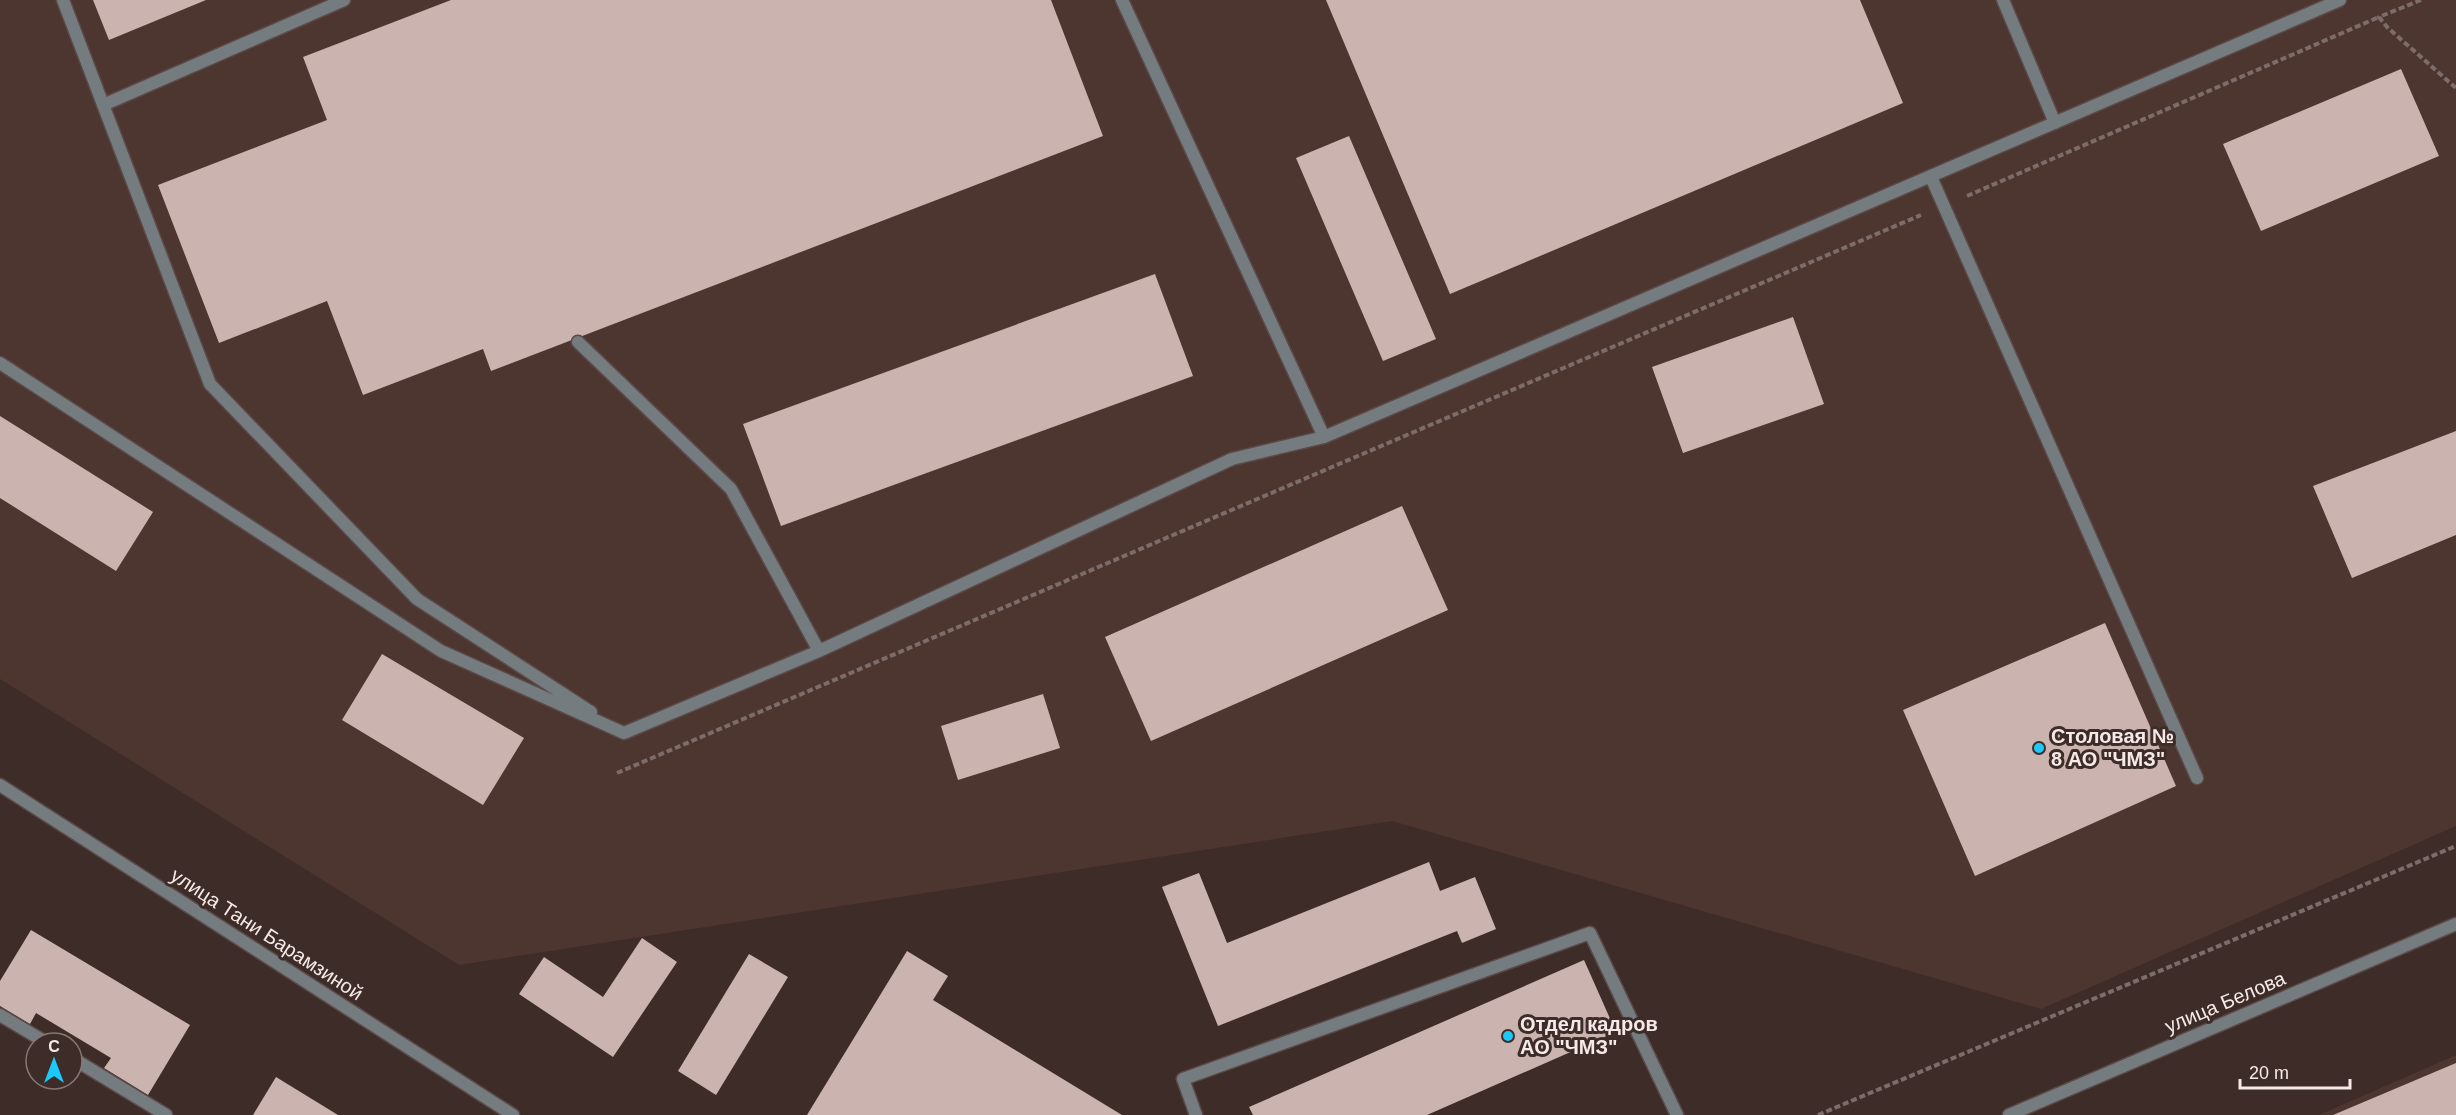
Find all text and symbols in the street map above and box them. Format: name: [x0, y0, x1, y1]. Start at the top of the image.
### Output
place label: Столовая № 8 АО "ЧМЗ": [2051, 725, 2174, 770]
marker: Столовая № 8 АО "ЧМЗ": [2032, 741, 2046, 755]
street label: улица Тани Барамзиной: [167, 864, 367, 1004]
street label: улица Белова: [2161, 966, 2289, 1037]
place label: Отдел кадров АО "ЧМЗ": [1520, 1013, 1658, 1058]
marker: Отдел кадров АО "ЧМЗ": [1501, 1029, 1515, 1043]
north arrow: [24, 1031, 84, 1091]
text: С: [48, 1038, 60, 1055]
scale bar: [2240, 1052, 2350, 1090]
text: 20 m: [2249, 1063, 2289, 1083]

